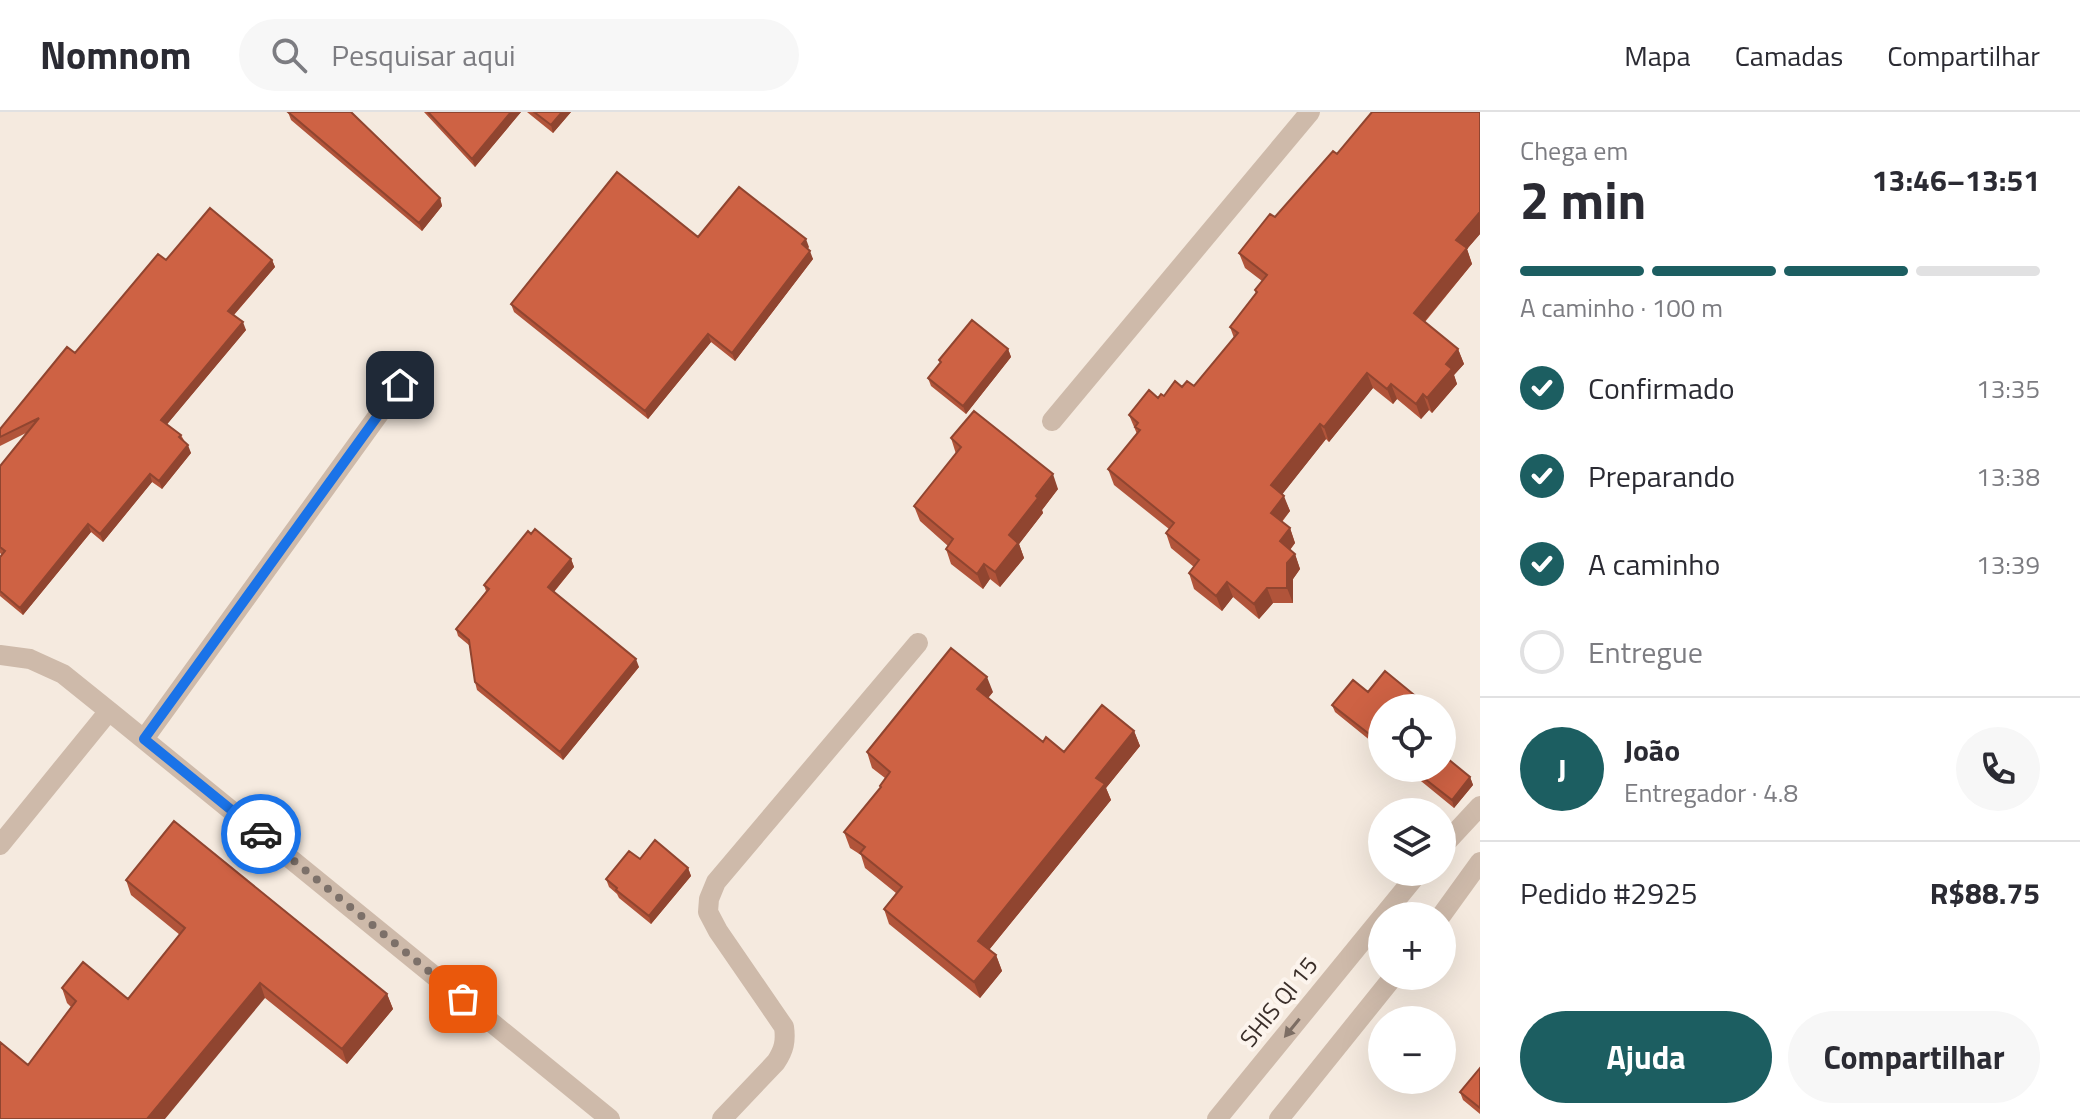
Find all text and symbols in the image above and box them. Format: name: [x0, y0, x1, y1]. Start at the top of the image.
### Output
search box: [239, 19, 799, 91]
text: Nomnom: [40, 26, 191, 84]
text: Pesquisar aqui: [331, 32, 516, 78]
icon: search: [267, 33, 311, 77]
text: Mapa: [1624, 34, 1691, 77]
text: Camadas: [1735, 34, 1843, 77]
text: Compartilhar: [1887, 34, 2040, 77]
text: Chega em: [1520, 131, 1628, 170]
text: 13:46–13:51: [1872, 157, 2040, 203]
text: 2 min: [1520, 160, 1646, 239]
text: A caminho · 100 m: [1520, 288, 1723, 327]
pin: [366, 351, 434, 419]
icon: home: [378, 363, 422, 407]
text: Confirmado: [1588, 365, 1735, 411]
icon: check: [1520, 366, 1564, 410]
text: 13:35: [1976, 369, 2040, 408]
text: Preparando: [1588, 453, 1735, 499]
icon: check: [1520, 454, 1564, 498]
text: 13:38: [1976, 457, 2040, 496]
text: A caminho: [1588, 541, 1720, 587]
icon: check: [1520, 542, 1564, 586]
text: 13:39: [1976, 545, 2040, 584]
text: Entregue: [1588, 629, 1703, 675]
map controls: [1368, 694, 1456, 1094]
button: locate: [1368, 694, 1456, 782]
text: João: [1624, 727, 1680, 773]
button: phone: [1956, 727, 2040, 811]
text: J: [1557, 746, 1567, 792]
text: Entregador · 4.8: [1624, 773, 1798, 812]
courier: [221, 794, 301, 874]
button: layers: [1368, 798, 1456, 886]
icon: car: [239, 812, 283, 856]
text: Pedido #2925: [1520, 870, 1698, 916]
text: R$88.75: [1930, 870, 2040, 916]
button: +: [1368, 902, 1456, 990]
street label: SHIS QI 15: [1230, 948, 1326, 1054]
pin: [429, 965, 497, 1033]
icon: bag: [441, 977, 485, 1021]
button: −: [1368, 1006, 1456, 1094]
button: Ajuda: [1520, 1011, 1772, 1103]
button: Compartilhar: [1788, 1011, 2040, 1103]
one-way arrow: [1284, 1018, 1300, 1038]

